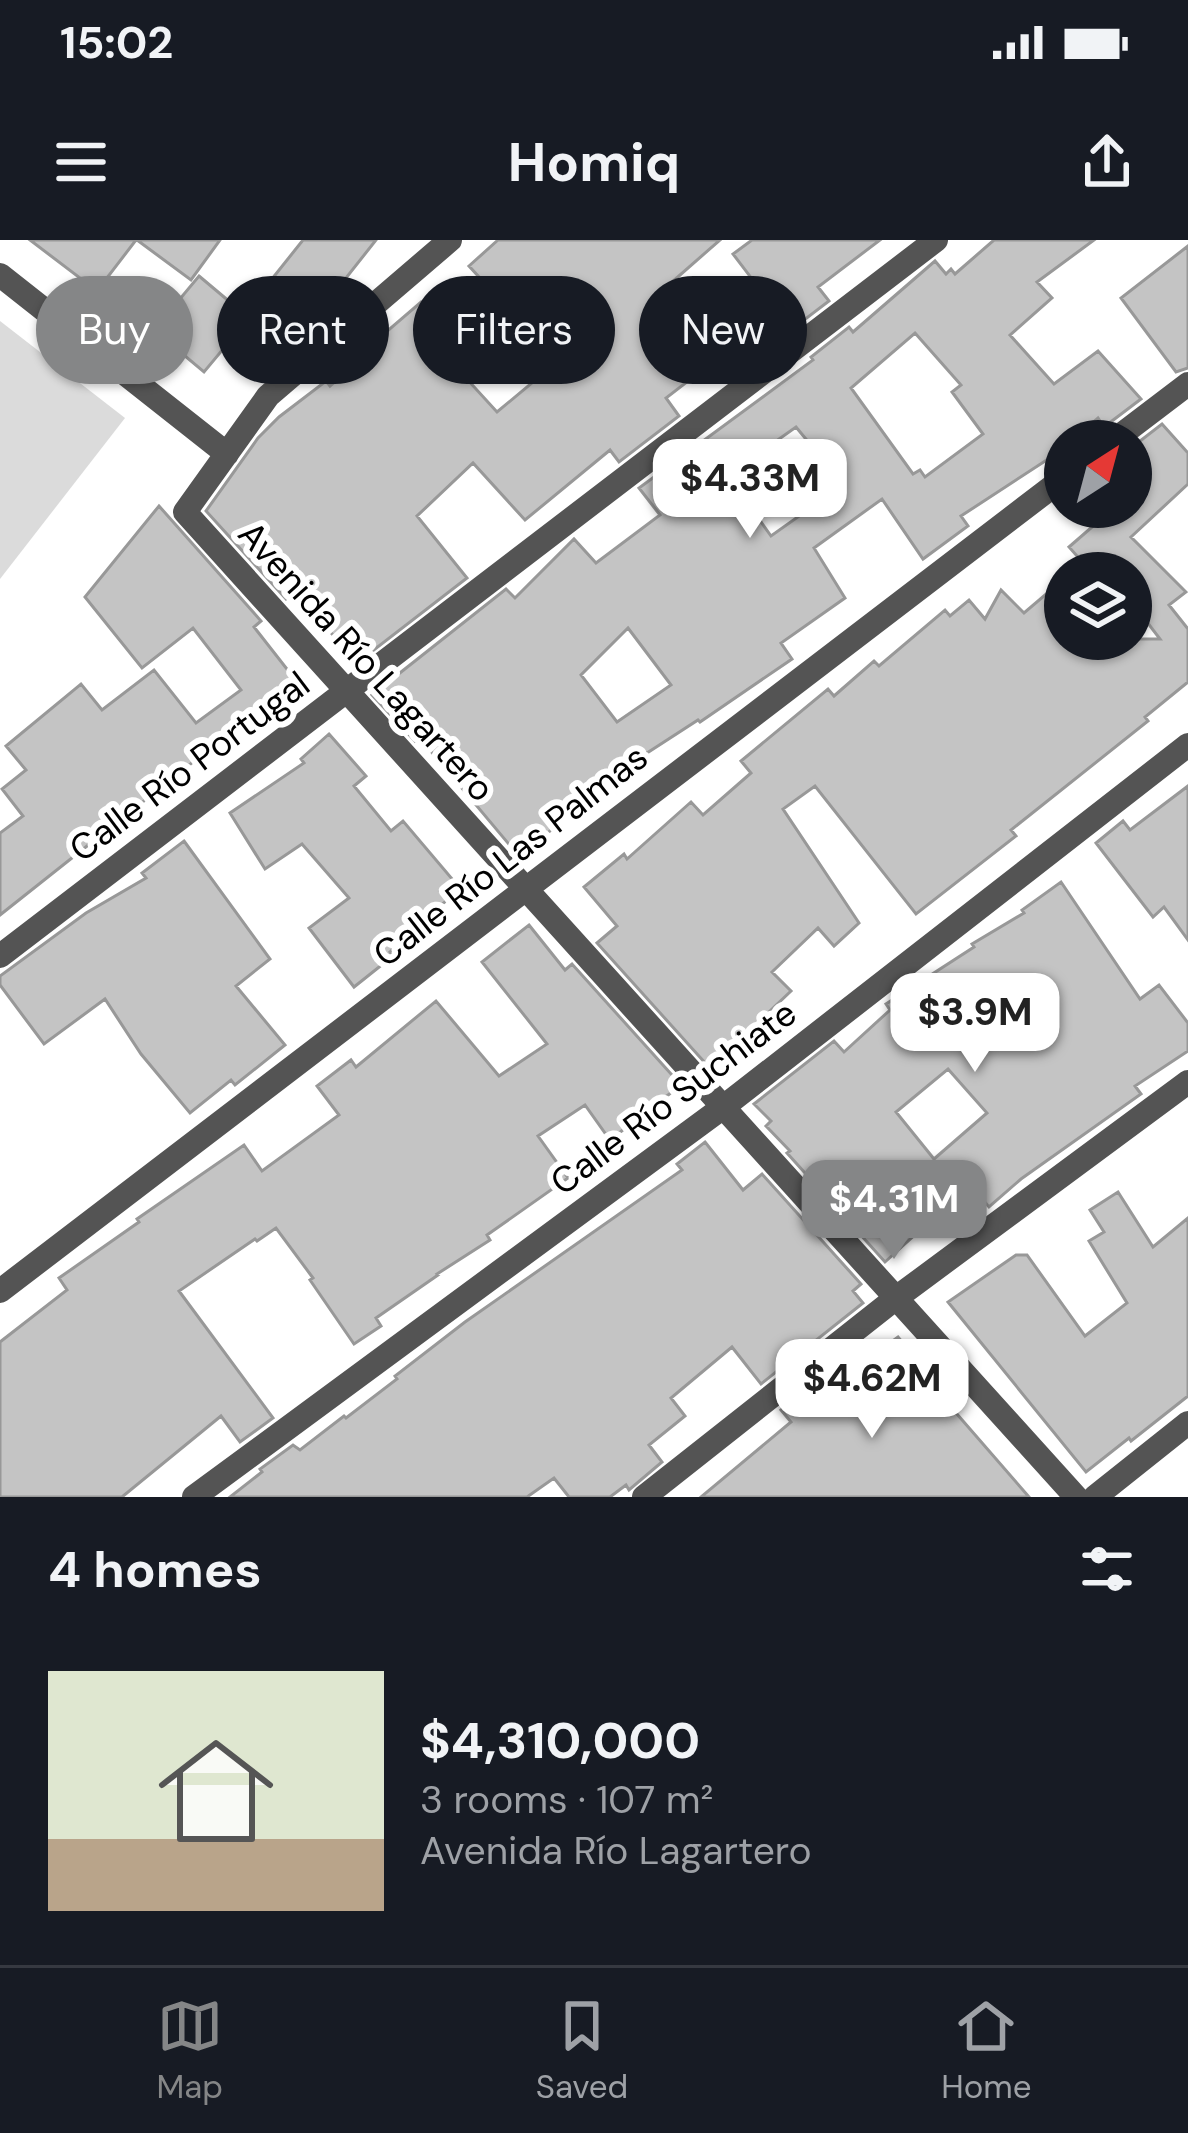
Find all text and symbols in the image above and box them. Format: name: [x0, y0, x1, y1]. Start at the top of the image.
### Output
text: 15:02: [60, 13, 173, 72]
text: Homiq: [508, 127, 680, 198]
icon: menu: [48, 129, 114, 195]
icon: share: [1074, 129, 1140, 195]
chip: Buy: [36, 276, 193, 384]
chip: Rent: [217, 276, 389, 384]
chip: Filters: [413, 276, 615, 384]
chip: New: [639, 276, 807, 384]
north arrow: [1044, 420, 1152, 528]
map controls: [1044, 420, 1152, 660]
pin: $4.33M: [652, 439, 848, 541]
text: $4.33M: [680, 452, 820, 503]
street label: Avenida Río Lagartero: [228, 511, 505, 811]
button: layers: [1044, 552, 1152, 660]
street label: Calle Río Portugal: [60, 661, 319, 872]
street label: Calle Río Las Palmas: [364, 734, 657, 977]
pin: $3.9M: [891, 973, 1059, 1075]
text: $3.9M: [917, 986, 1033, 1037]
street label: Calle Río Suchiate: [541, 989, 806, 1205]
pin: $4.31M: [796, 1160, 992, 1262]
text: $4.31M: [829, 1173, 959, 1224]
pin: $4.62M: [774, 1339, 970, 1441]
text: $4.62M: [803, 1352, 941, 1403]
text: 4 homes: [48, 1536, 262, 1603]
icon: filters: [1074, 1536, 1140, 1602]
text: $4,310,000: [420, 1707, 700, 1774]
icon: home: [144, 1719, 288, 1863]
text: 3 rooms · 107 m²: [420, 1774, 713, 1825]
text: Avenida Río Lagartero: [420, 1825, 812, 1876]
tab: Map: [156, 1993, 223, 2108]
tab: Saved: [536, 1993, 628, 2108]
tab: Home: [941, 1993, 1032, 2108]

